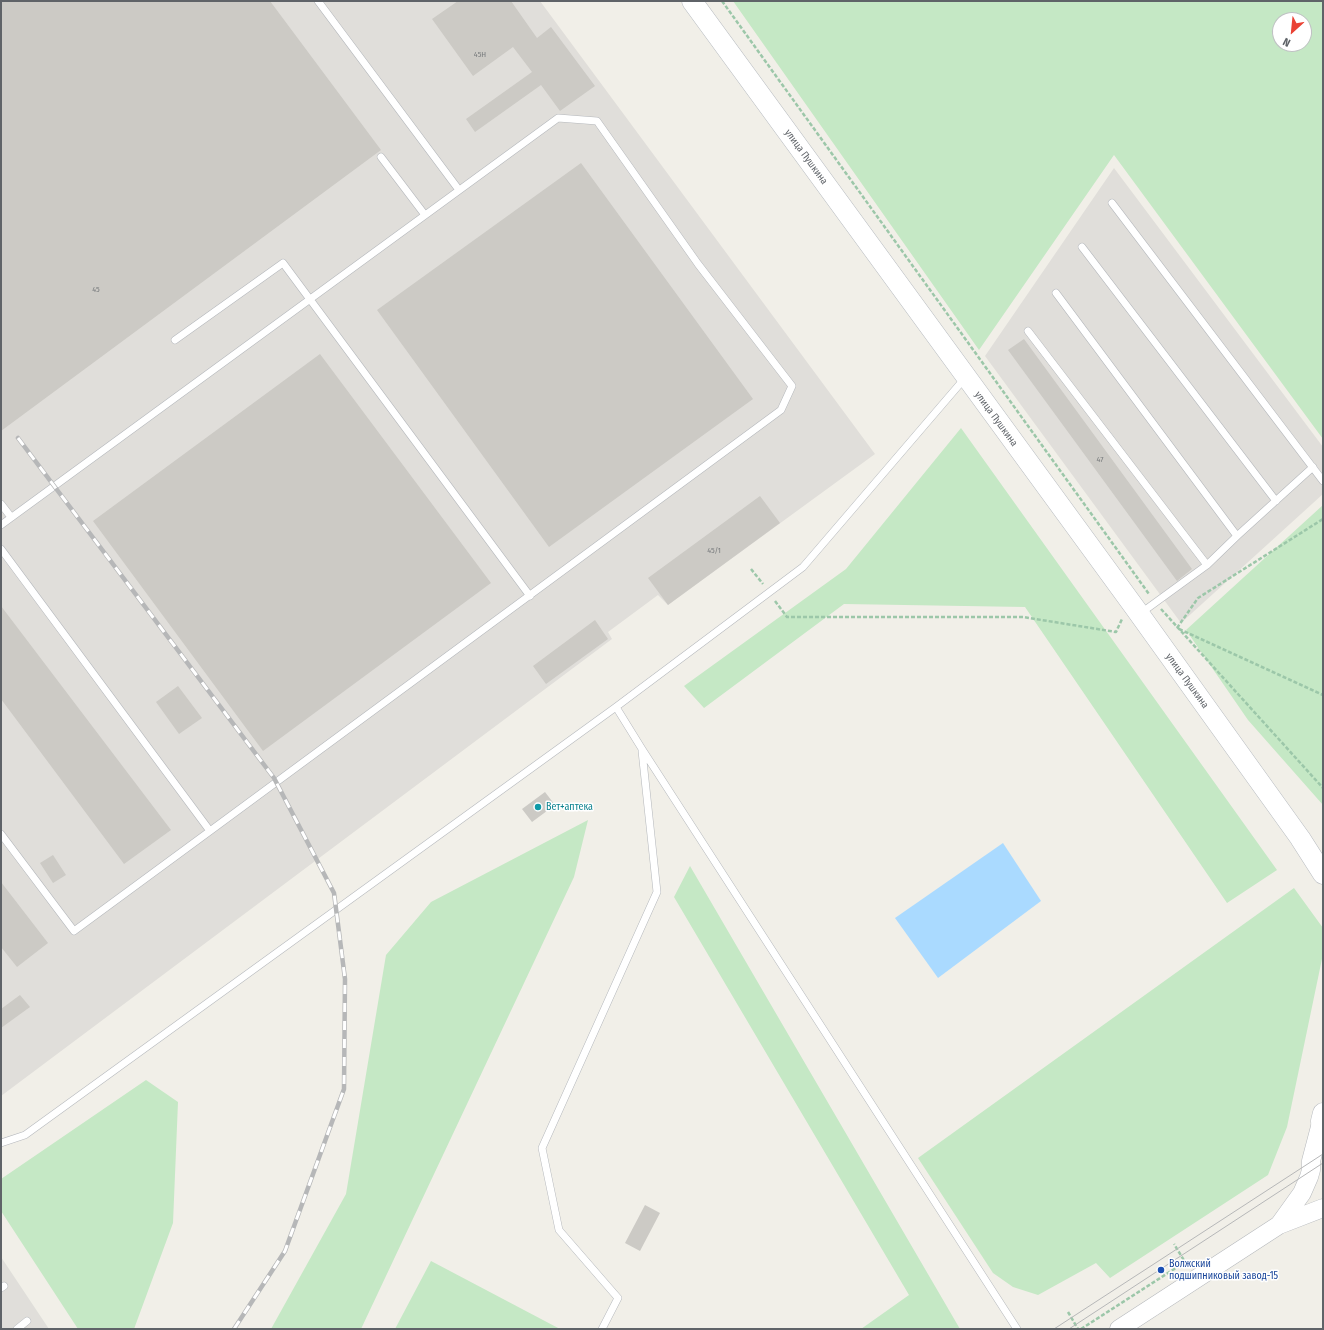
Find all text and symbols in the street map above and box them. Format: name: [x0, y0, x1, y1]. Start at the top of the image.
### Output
north arrow: [1272, 12, 1312, 52]
text: N: [1281, 35, 1293, 50]
house number: 45Н: [474, 50, 486, 60]
street label: улица Пушкина: [782, 127, 830, 187]
house number: 45: [92, 285, 100, 295]
street label: улица Пушкина: [972, 389, 1020, 449]
house number: 47: [1097, 455, 1103, 465]
house number: 45/1: [707, 546, 721, 556]
street label: улица Пушкина: [1163, 651, 1211, 711]
place label: Вет+аптека: [546, 801, 593, 813]
marker: Вет+аптека: [533, 802, 543, 812]
place label: Волжский подшипниковый завод-15: [1169, 1258, 1278, 1282]
marker: Волжский подшипниковый завод-15: [1156, 1265, 1166, 1275]

